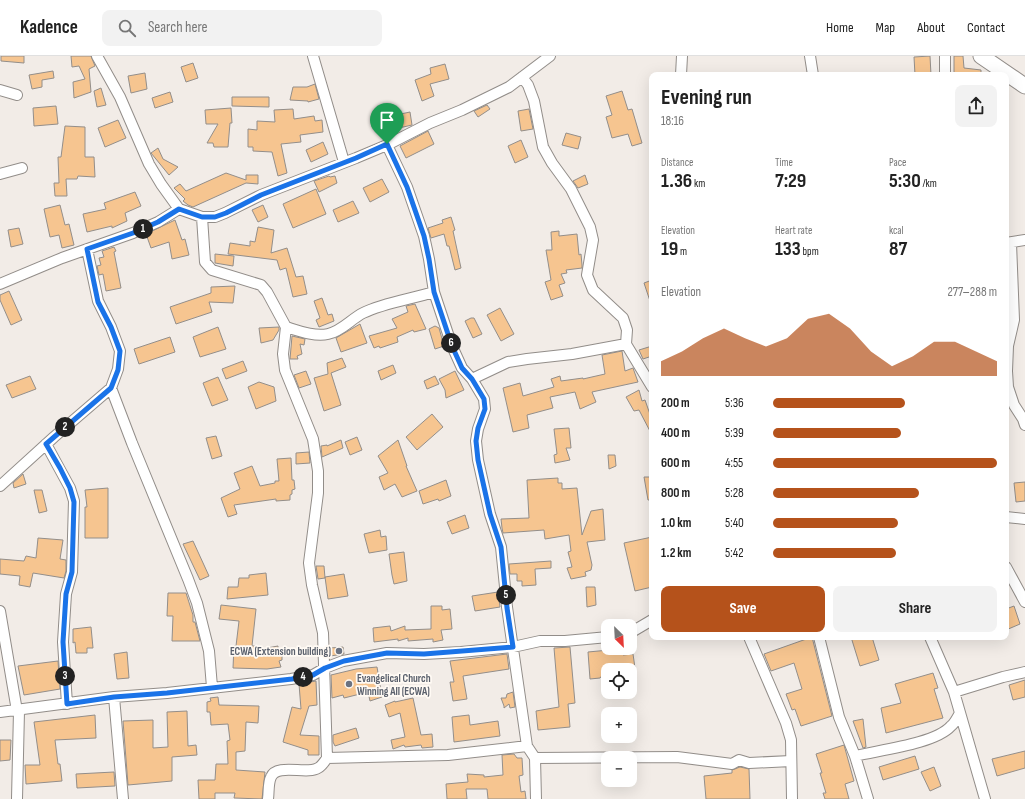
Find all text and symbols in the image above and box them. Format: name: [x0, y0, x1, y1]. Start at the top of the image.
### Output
search box: [102, 10, 382, 46]
text: Kadence: [20, 16, 78, 39]
icon: search: [116, 17, 138, 39]
text: Search here: [148, 18, 208, 37]
text: Home: [826, 19, 854, 36]
text: Map: [876, 19, 895, 36]
text: About: [917, 19, 945, 36]
text: Contact: [967, 19, 1005, 36]
text: Evening run: [661, 84, 752, 111]
button: share: [955, 85, 997, 127]
pin: [370, 103, 404, 144]
icon: arrive: [376, 109, 398, 131]
text: 18:16: [661, 113, 684, 129]
text: Distance: [661, 156, 693, 169]
text: Time: [775, 156, 793, 169]
text: Pace: [889, 156, 907, 169]
text: 1.36: [661, 169, 692, 193]
text: 7:29: [775, 169, 806, 193]
text: 5:30: [889, 169, 921, 193]
text: km: [692, 177, 705, 190]
text: /km: [921, 177, 937, 190]
pin: 1: [133, 219, 153, 239]
text: 1: [141, 222, 145, 235]
text: Elevation: [661, 224, 695, 237]
text: Heart rate: [775, 224, 813, 237]
text: kcal: [889, 224, 904, 237]
text: 19: [661, 237, 678, 261]
text: 133: [775, 237, 801, 261]
text: 87: [889, 237, 907, 261]
text: m: [678, 245, 687, 258]
text: bpm: [801, 245, 819, 258]
text: Elevation: [661, 284, 701, 300]
text: 277–288 m: [947, 284, 997, 300]
pin: 6: [441, 333, 461, 353]
text: 6: [448, 336, 454, 349]
text: 200 m: [661, 395, 690, 411]
text: 5:36: [725, 395, 744, 411]
pin: 2: [55, 417, 75, 437]
text: 2: [63, 420, 67, 433]
text: 400 m: [661, 425, 690, 441]
text: 5:39: [725, 425, 744, 441]
text: 600 m: [661, 455, 690, 471]
text: 4:55: [725, 455, 743, 471]
text: 800 m: [661, 485, 690, 501]
text: 5:28: [725, 485, 744, 501]
text: 1.0 km: [661, 515, 691, 531]
text: 5:40: [725, 515, 744, 531]
text: 1.2 km: [661, 545, 691, 561]
text: 5:42: [725, 545, 744, 561]
pin: 5: [496, 585, 516, 605]
button: Save: [661, 586, 825, 632]
button: Share: [833, 586, 997, 632]
text: 5: [504, 588, 508, 601]
north arrow: [601, 619, 637, 655]
map controls: [601, 619, 637, 787]
place label: ECWA (Extension building): [230, 645, 331, 658]
marker: ECWA (Extension building): [334, 646, 344, 656]
button: locate: [601, 663, 637, 699]
pin: 3: [55, 666, 75, 686]
pin: 4: [293, 667, 313, 687]
text: 3: [63, 669, 67, 682]
text: 4: [300, 670, 306, 683]
place label: Evangelical Church Winning All (ECWA): [357, 672, 431, 698]
marker: Evangelical Church Winning All (ECWA): [344, 679, 354, 689]
button: +: [601, 707, 637, 743]
button: −: [601, 751, 637, 787]

